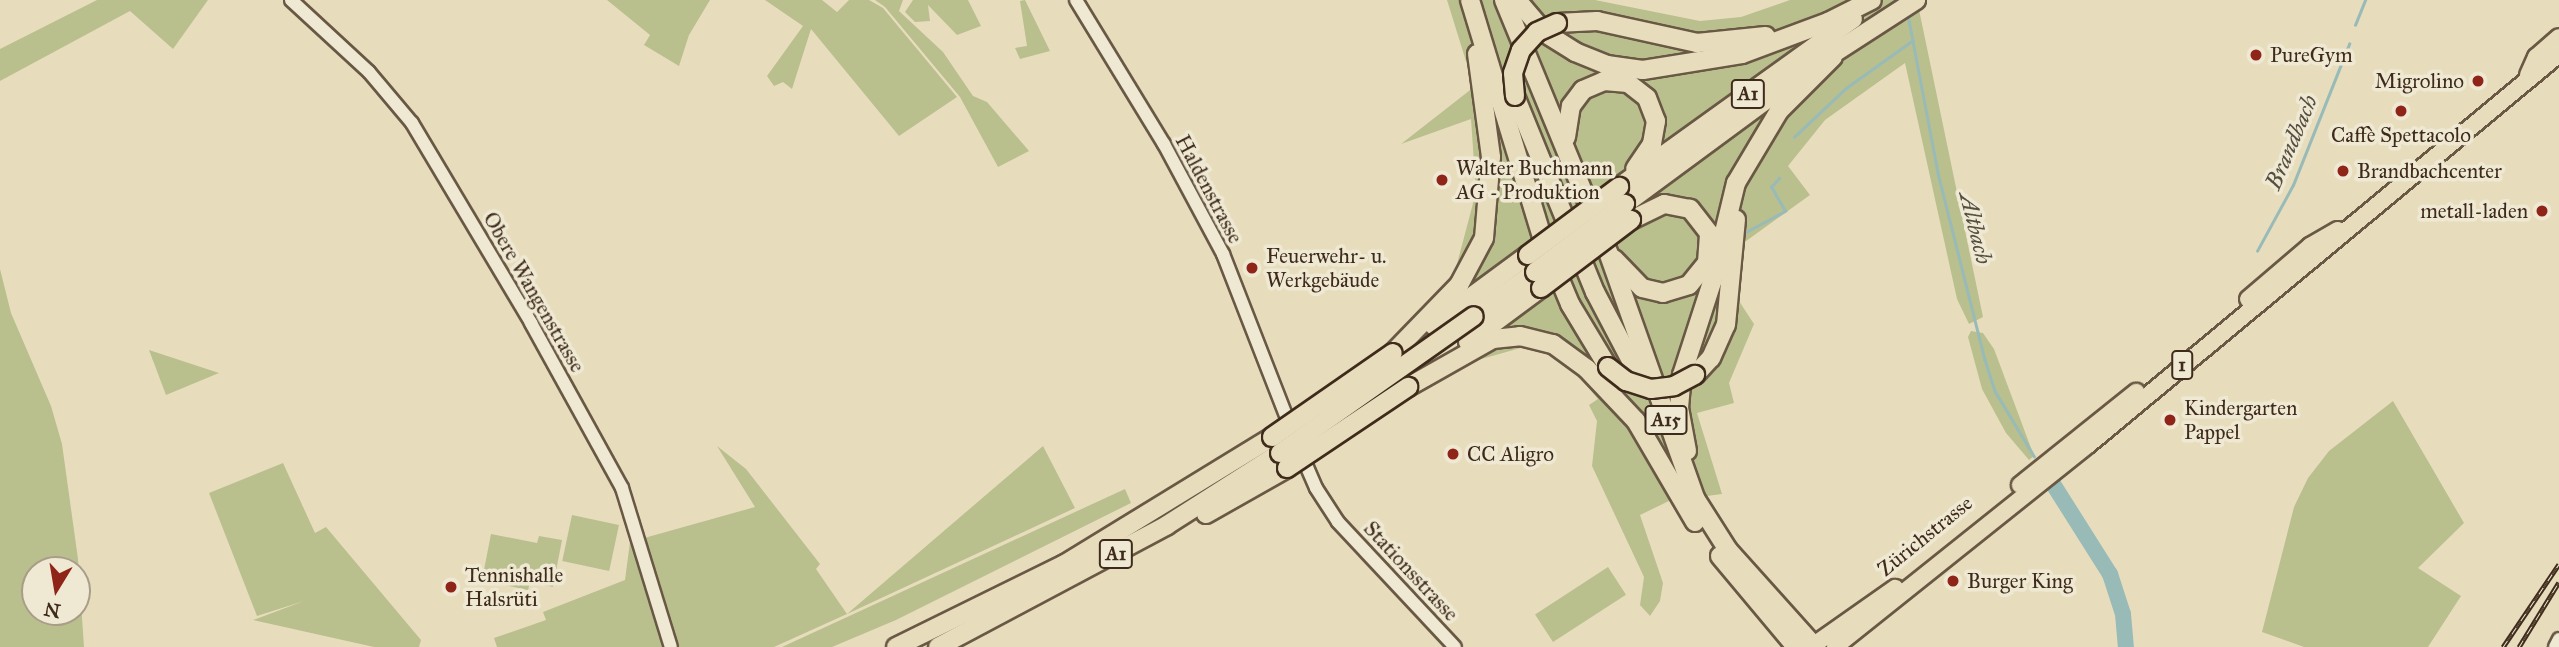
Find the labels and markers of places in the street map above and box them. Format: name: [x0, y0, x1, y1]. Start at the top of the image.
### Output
place label: PureGym: [2270, 42, 2353, 68]
marker: PureGym: [2248, 47, 2264, 63]
place label: Migrolino: [2375, 68, 2464, 94]
marker: Migrolino: [2470, 73, 2486, 89]
marker: Caffè Spettacolo: [2393, 103, 2409, 119]
place label: Caffè Spettacolo: [2331, 122, 2471, 148]
place label: Walter Buchmann AG - Produktion: [1456, 155, 1613, 205]
place label: Brandbachcenter: [2357, 158, 2502, 184]
marker: Brandbachcenter: [2335, 163, 2351, 179]
marker: Walter Buchmann AG - Produktion: [1434, 172, 1450, 188]
place label: metall-laden: [2420, 198, 2528, 224]
marker: metall-laden: [2534, 203, 2550, 219]
place label: Feuerwehr- u. Werkgebäude: [1266, 243, 1386, 293]
marker: Feuerwehr- u. Werkgebäude: [1244, 260, 1260, 276]
place label: Kindergarten Pappel: [2184, 395, 2297, 445]
marker: Kindergarten Pappel: [2162, 412, 2178, 428]
place label: CC Aligro: [1467, 441, 1554, 467]
marker: CC Aligro: [1445, 446, 1461, 462]
place label: Tennishalle Halsrüti: [465, 562, 563, 612]
place label: Burger King: [1967, 568, 2073, 594]
marker: Burger King: [1945, 573, 1961, 589]
marker: Tennishalle Halsrüti: [443, 579, 459, 595]

